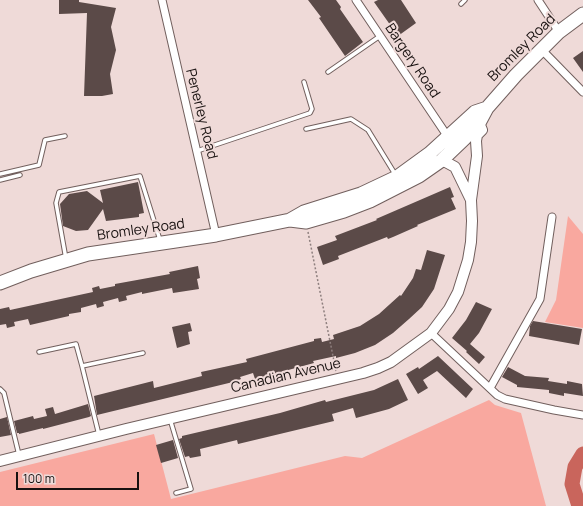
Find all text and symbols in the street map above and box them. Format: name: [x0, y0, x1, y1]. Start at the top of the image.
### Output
street label: Bromley Road: [485, 11, 559, 85]
street label: Bargery Road: [381, 21, 443, 101]
street label: Penerley Road: [182, 67, 220, 161]
street label: Bromley Road: [96, 216, 186, 244]
street label: Canadian Avenue: [229, 355, 343, 397]
scale bar: [18, 464, 141, 490]
text: 100 m: [23, 470, 55, 487]

